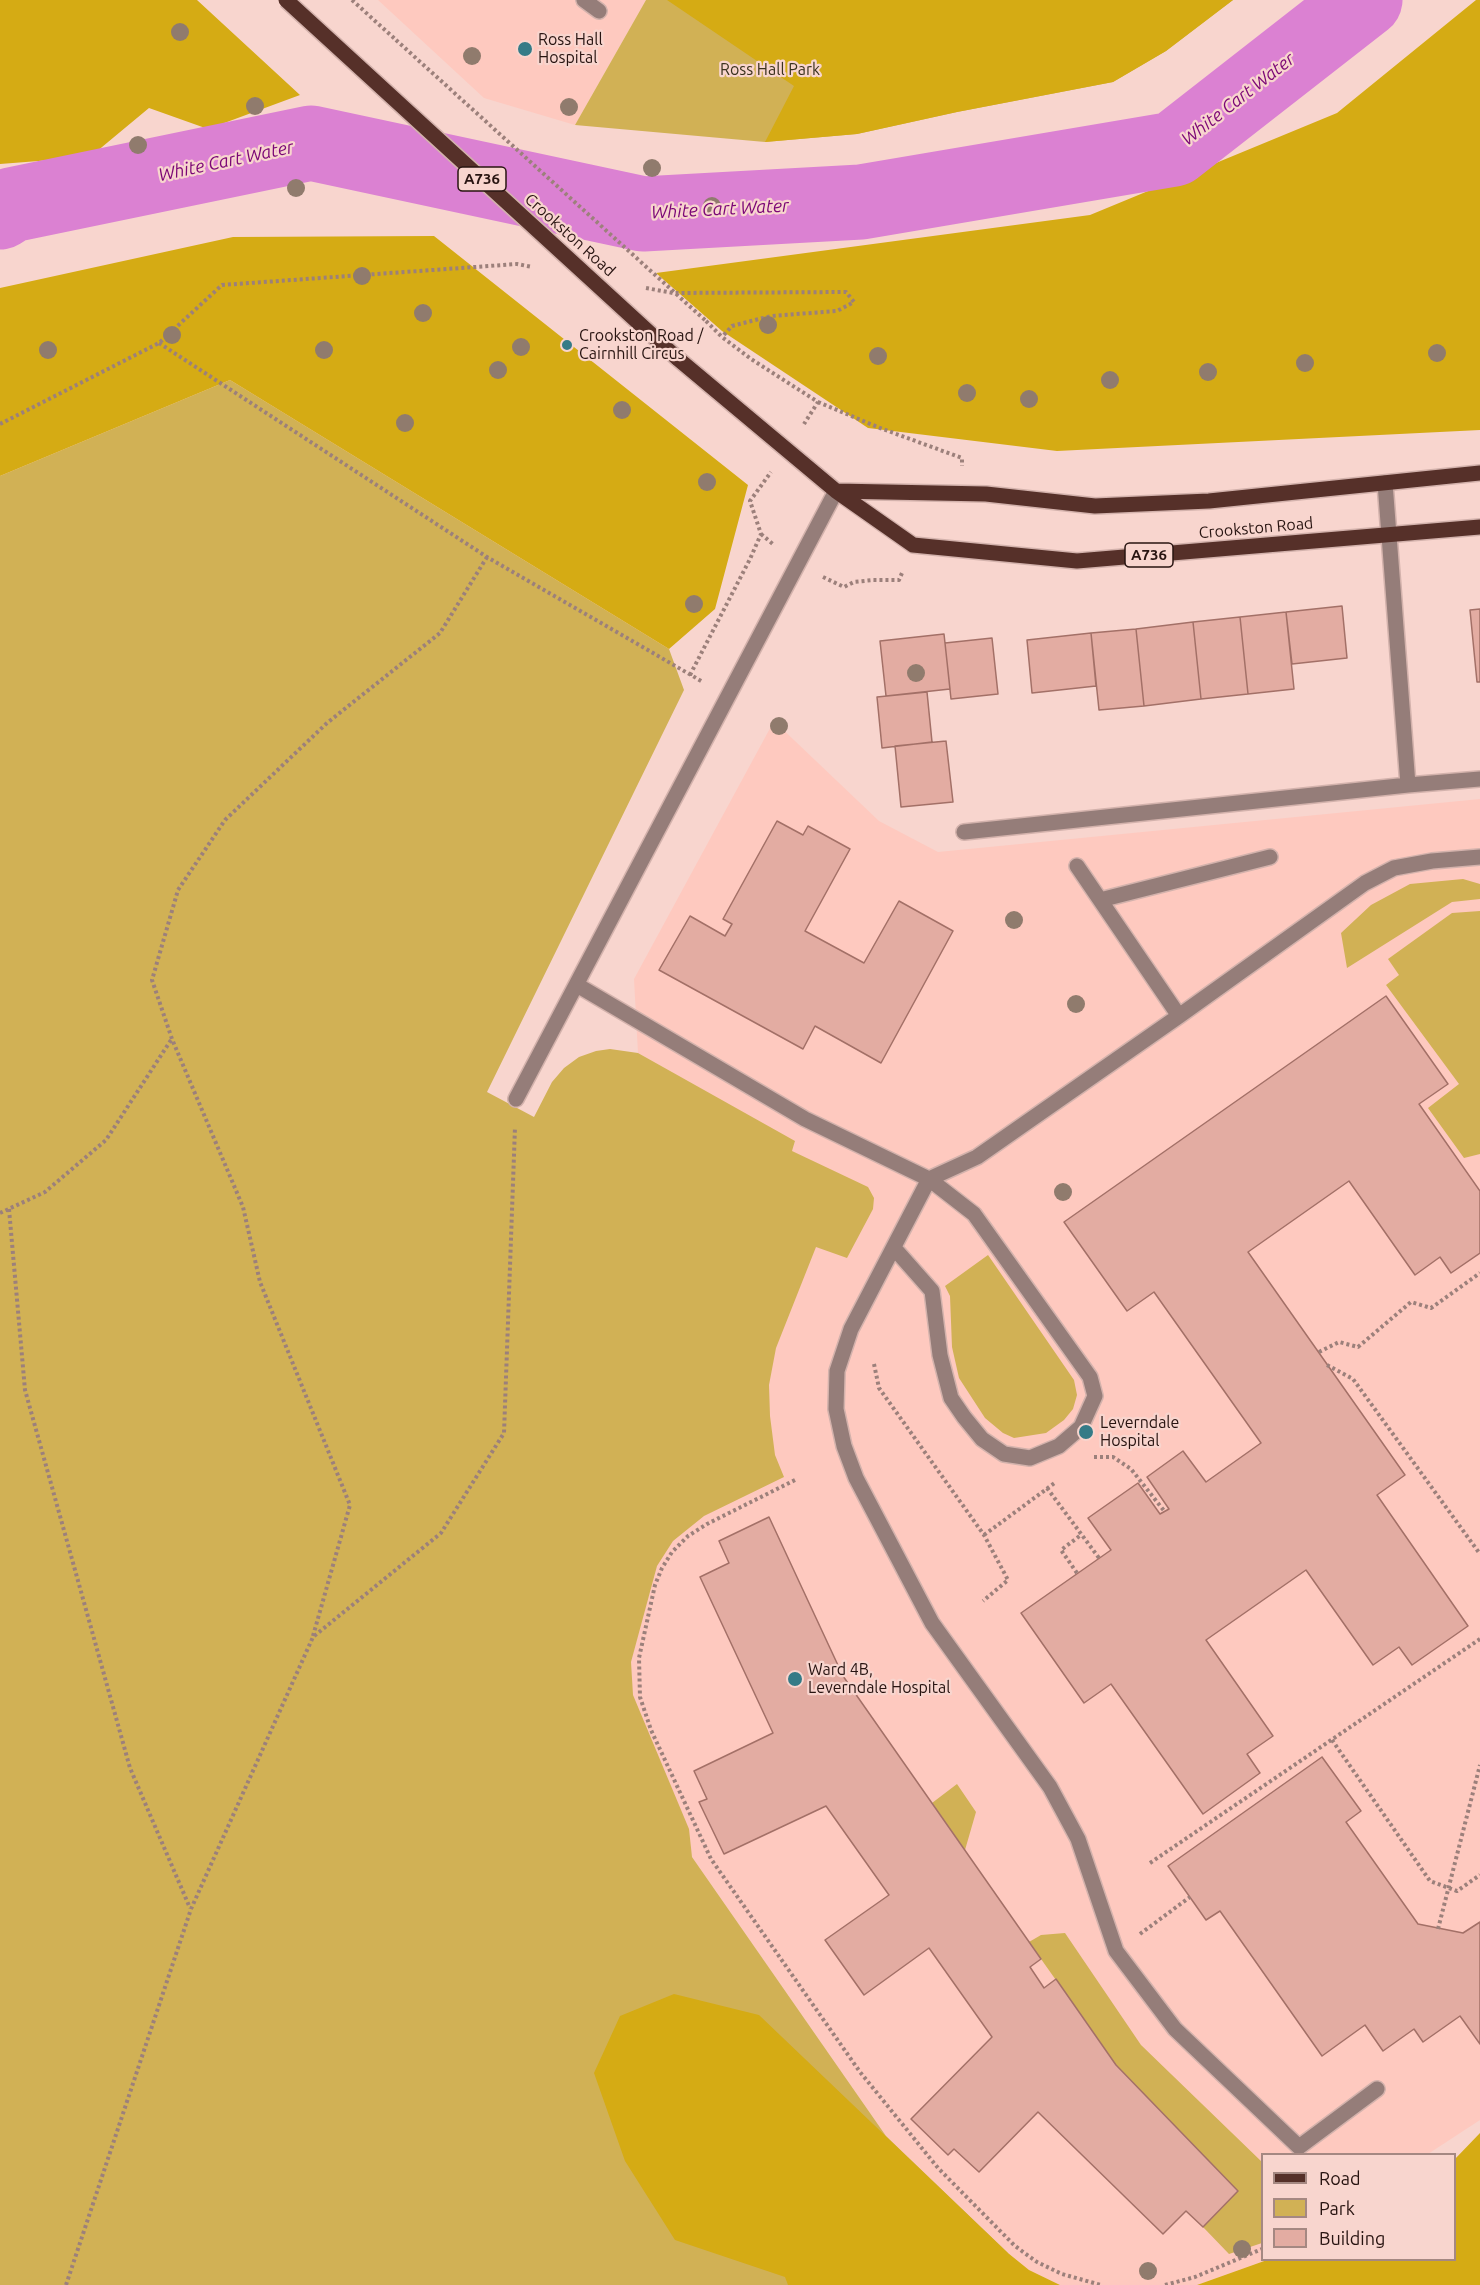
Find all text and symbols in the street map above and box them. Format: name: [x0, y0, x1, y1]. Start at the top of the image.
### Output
place label: Ross Hall Hospital: [538, 30, 603, 68]
marker: Ross Hall Hospital: [516, 40, 534, 58]
water label: White Cart Water: [1177, 48, 1299, 150]
park label: Ross Hall Park: [720, 60, 820, 80]
water label: White Cart Water: [156, 136, 296, 186]
road number: A736: [458, 167, 506, 191]
street label: Crookston Road: [521, 189, 619, 281]
water label: White Cart Water: [651, 195, 789, 223]
place label: Crookston Road / Cairnhill Circus: [579, 326, 703, 364]
marker: Crookston Road / Cairnhill Circus: [560, 338, 574, 352]
street label: Crookston Road: [1198, 513, 1314, 543]
road number: A736: [1125, 543, 1173, 567]
place label: Leverndale Hospital: [1100, 1413, 1179, 1451]
marker: Leverndale Hospital: [1077, 1423, 1095, 1441]
place label: Ward 4B, Leverndale Hospital: [808, 1660, 950, 1698]
marker: Ward 4B, Leverndale Hospital: [786, 1670, 804, 1688]
legend: [1261, 2153, 1456, 2261]
text: Road: [1319, 2168, 1361, 2188]
text: Park: [1319, 2198, 1355, 2218]
text: Building: [1319, 2228, 1385, 2248]

